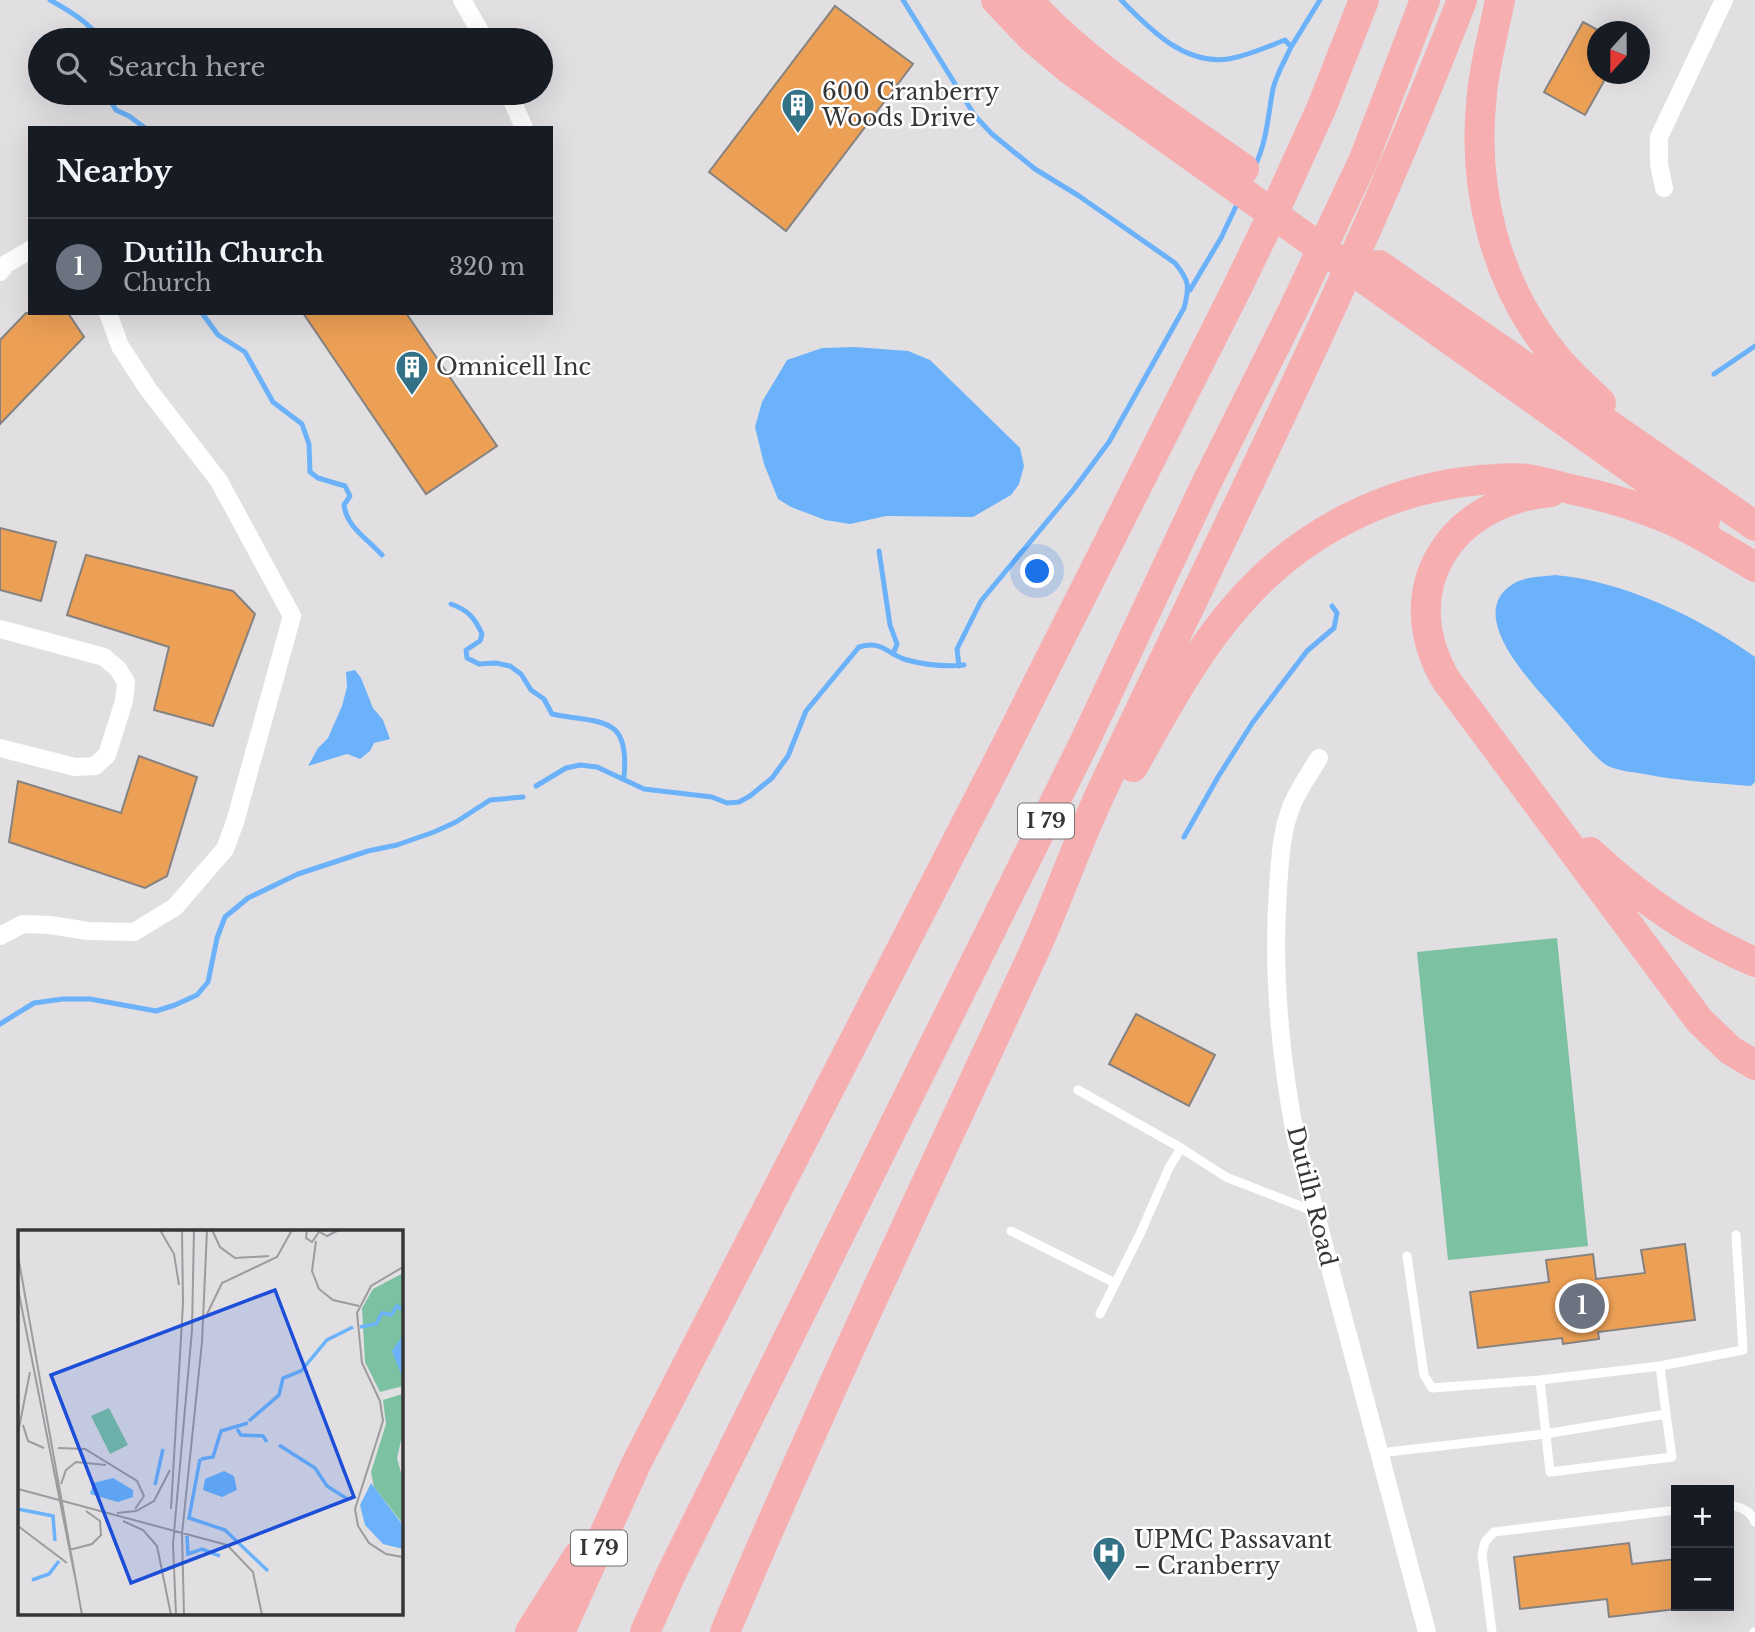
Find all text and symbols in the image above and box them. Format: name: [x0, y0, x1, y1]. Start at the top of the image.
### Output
north arrow: [1587, 21, 1650, 84]
search box: [28, 28, 553, 105]
icon: search: [52, 48, 90, 86]
text: Search here: [108, 51, 265, 83]
place label: 600 Cranberry Woods Drive: [821, 78, 999, 132]
building icon: 600 Cranberry Woods Drive: [779, 86, 817, 135]
text: Nearby: [56, 153, 172, 190]
text: Dutilh Church: [123, 237, 324, 269]
text: 1: [74, 253, 84, 281]
text: 320 m: [449, 253, 525, 281]
text: Church: [123, 269, 212, 297]
building icon: Omnicell Inc: [393, 348, 431, 397]
place label: Omnicell Inc: [436, 353, 591, 381]
your location: [1020, 554, 1054, 588]
road number: I 79: [1018, 804, 1074, 838]
street label: Dutilh Road: [1281, 1123, 1343, 1269]
inset map: [18, 1230, 402, 1614]
pin: 1: [1559, 1280, 1605, 1332]
map controls: [1671, 1485, 1734, 1611]
button: +: [1671, 1485, 1734, 1548]
place label: UPMC Passavant – Cranberry: [1134, 1526, 1332, 1580]
road number: I 79: [571, 1530, 627, 1566]
hospital icon: UPMC Passavant – Cranberry: [1090, 1534, 1128, 1583]
button: −: [1671, 1548, 1734, 1611]

